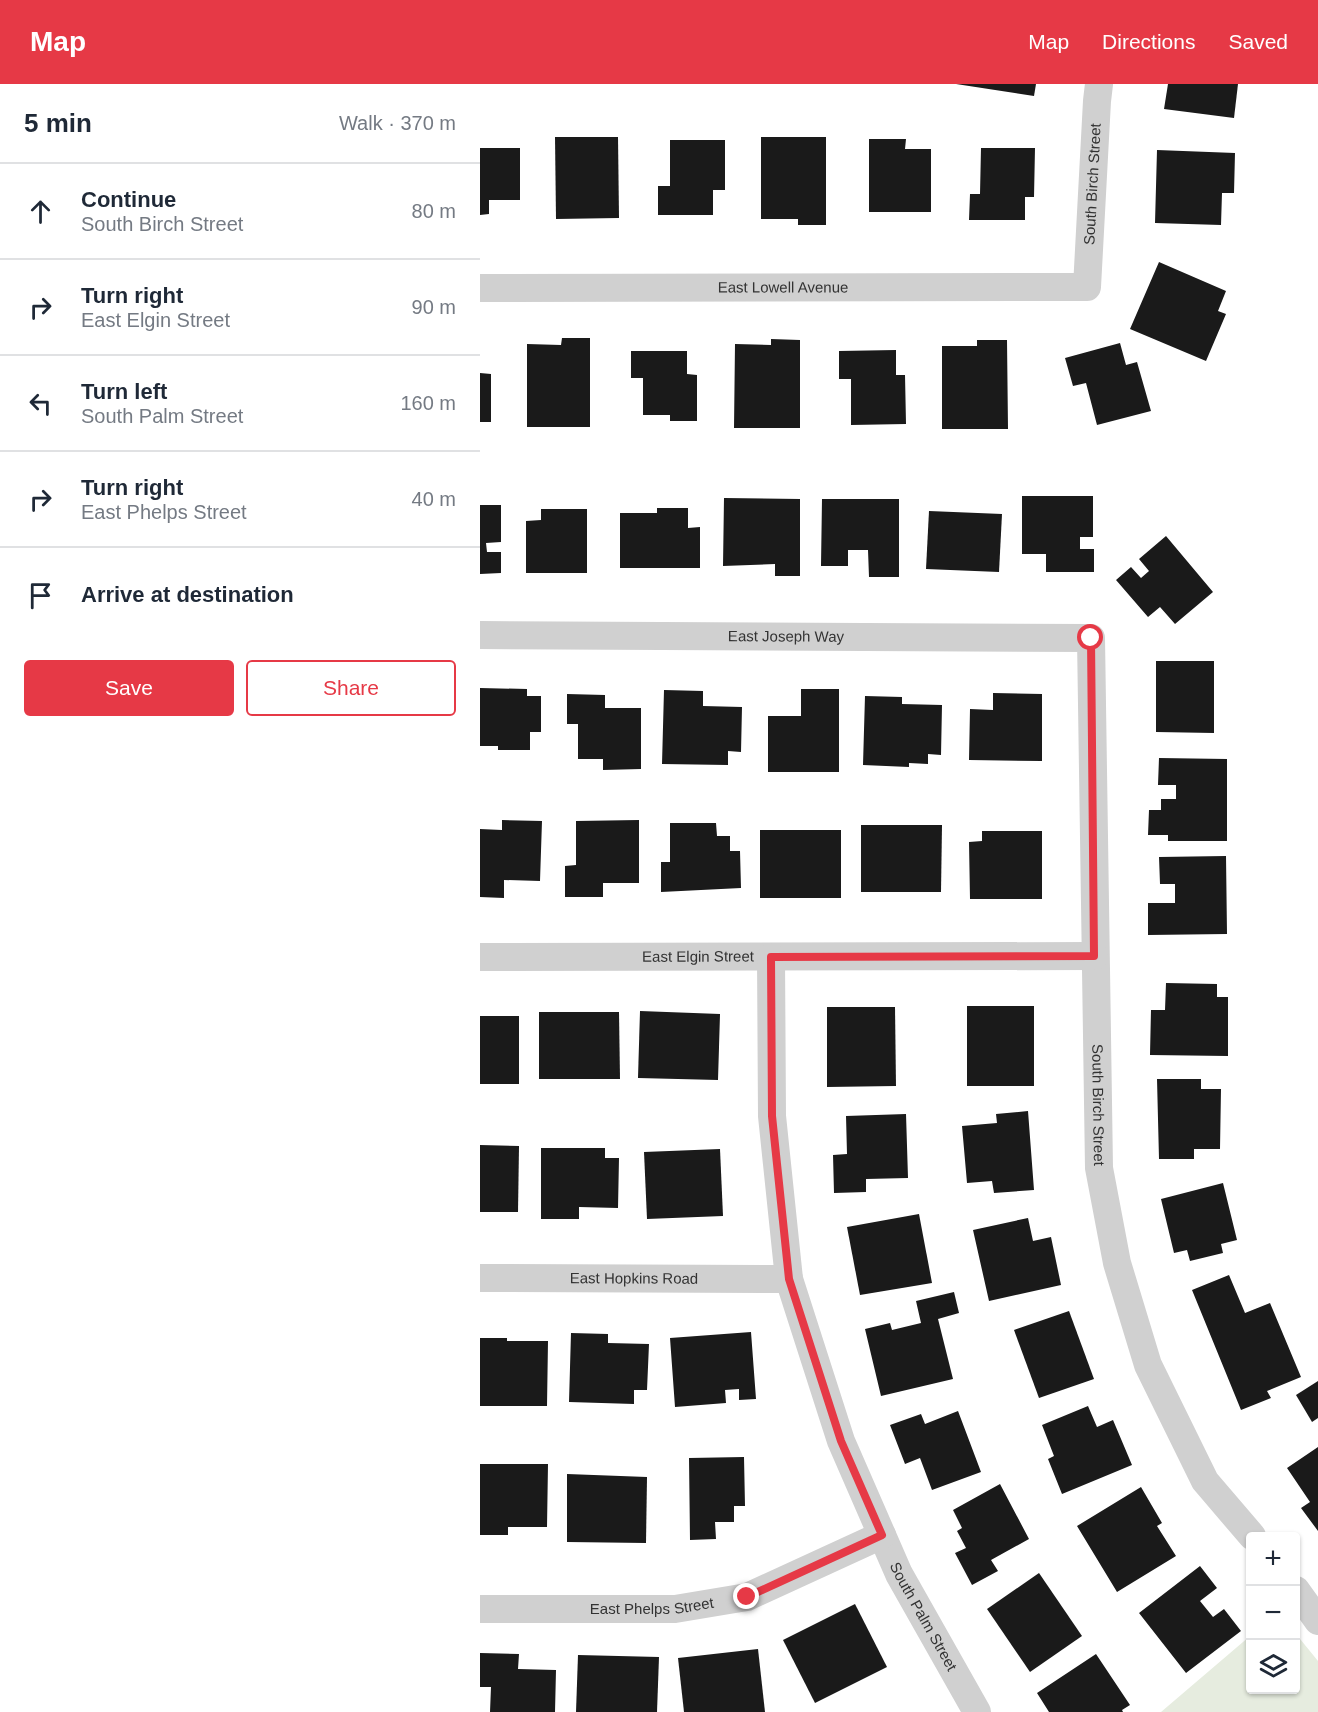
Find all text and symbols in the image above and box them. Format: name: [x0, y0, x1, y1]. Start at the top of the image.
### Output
text: Map: [30, 26, 86, 57]
text: Map: [1028, 30, 1069, 53]
text: Directions: [1102, 30, 1195, 53]
text: Saved: [1228, 30, 1288, 53]
text: 5 min: [24, 108, 92, 138]
text: Walk · 370 m: [339, 112, 456, 134]
street label: South Birch Street: [1080, 122, 1104, 245]
text: Continue: [81, 187, 176, 212]
icon: ahead: [24, 195, 57, 228]
text: 80 m: [412, 200, 456, 222]
text: South Birch Street: [81, 213, 243, 235]
street label: East Lowell Avenue: [718, 278, 848, 296]
text: Turn right: [81, 283, 183, 308]
icon: right: [24, 291, 57, 324]
text: 90 m: [412, 296, 456, 318]
text: East Elgin Street: [81, 309, 230, 331]
text: Turn left: [81, 379, 167, 404]
icon: left: [24, 387, 57, 420]
text: 160 m: [400, 392, 456, 414]
text: South Palm Street: [81, 405, 243, 427]
text: Turn right: [81, 475, 183, 500]
icon: right: [24, 483, 57, 516]
text: 40 m: [412, 488, 456, 510]
text: East Phelps Street: [81, 501, 247, 523]
icon: arrive: [24, 579, 57, 612]
text: Arrive at destination: [81, 582, 294, 607]
route start: [1077, 624, 1103, 650]
street label: East Joseph Way: [728, 627, 845, 645]
button: Save: [24, 660, 234, 716]
button: Share: [246, 660, 456, 716]
street label: East Elgin Street: [642, 948, 755, 965]
street label: South Birch Street: [1089, 1044, 1108, 1167]
street label: East Hopkins Road: [570, 1269, 698, 1287]
map controls: [1246, 1532, 1300, 1694]
button: +: [1246, 1532, 1300, 1586]
street label: South Palm Street: [887, 1559, 961, 1674]
route end: [733, 1583, 759, 1609]
button: −: [1246, 1586, 1300, 1640]
street label: East Phelps Street: [590, 1594, 716, 1617]
button: layers: [1246, 1640, 1300, 1694]

